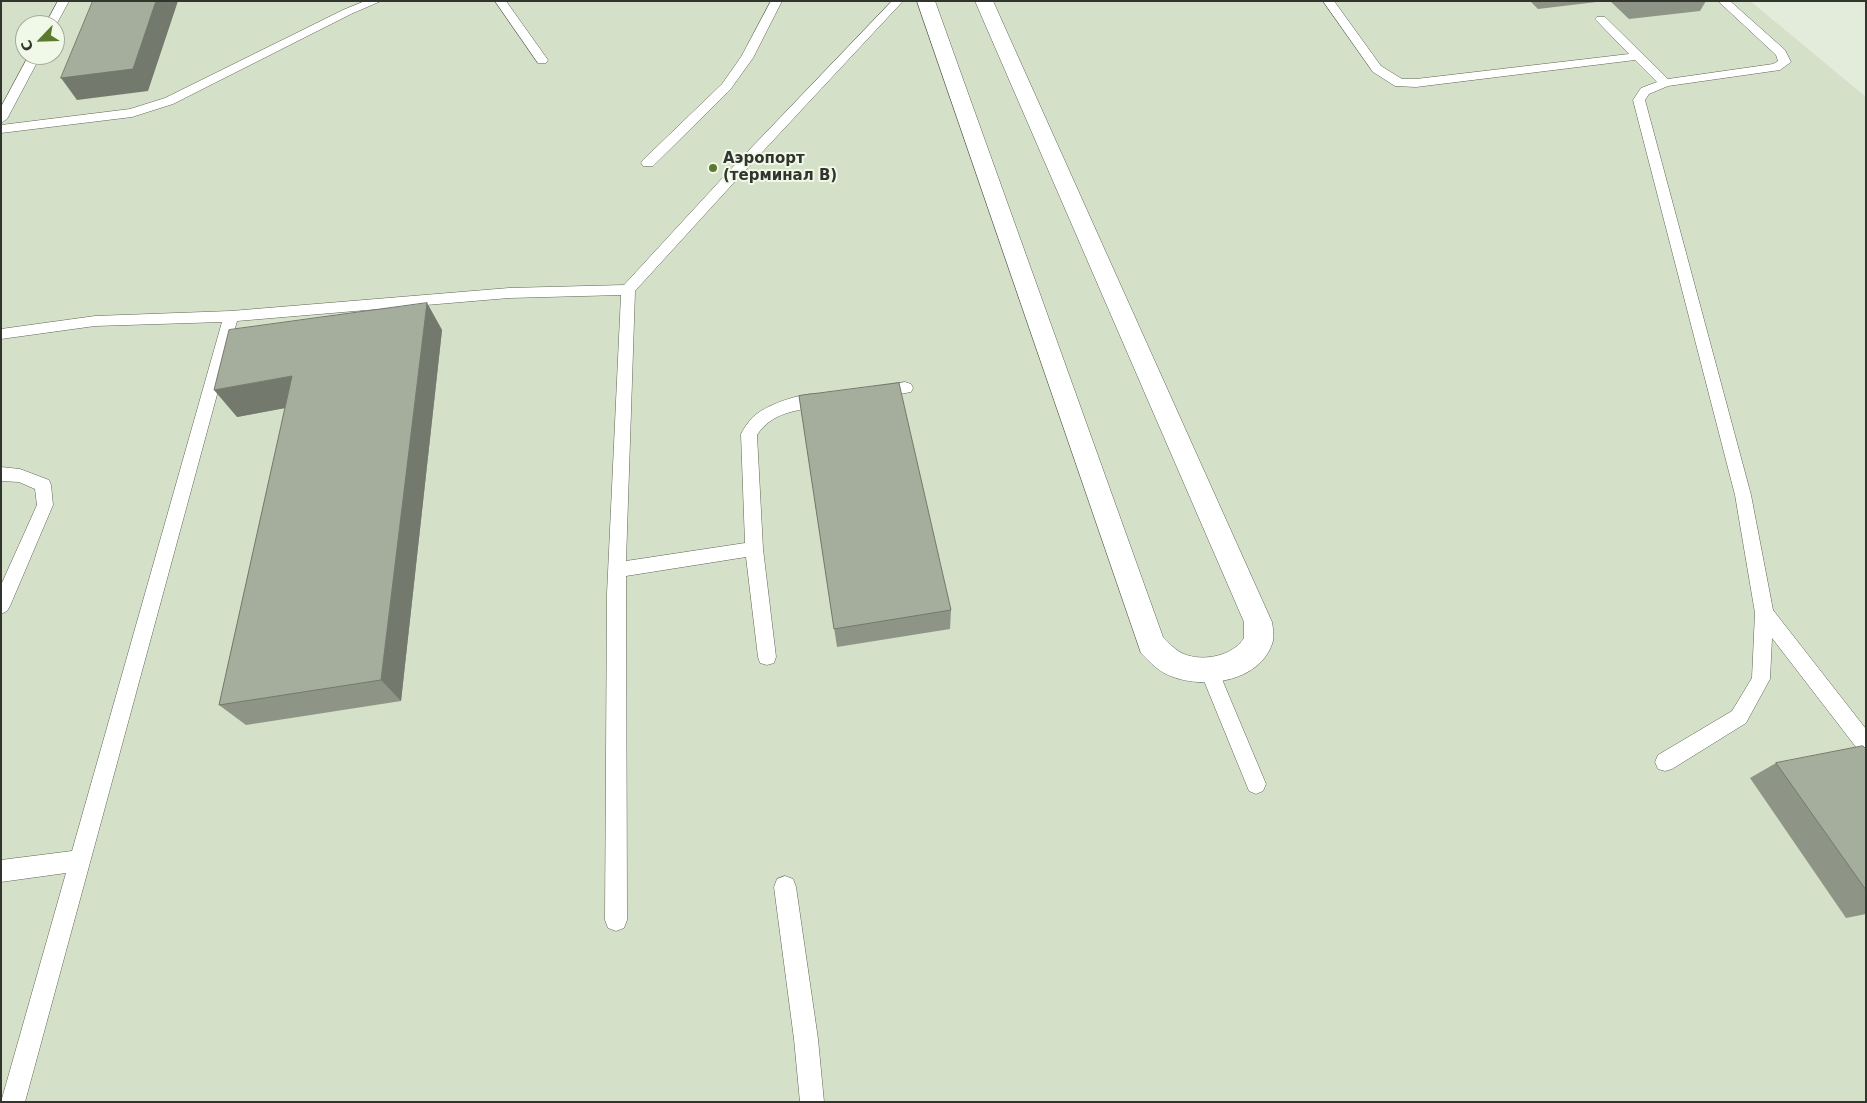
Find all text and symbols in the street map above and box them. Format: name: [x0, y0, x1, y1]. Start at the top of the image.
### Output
north arrow: [15, 15, 65, 65]
text: С: [18, 38, 37, 54]
place label: Аэропорт (терминал В): [723, 150, 837, 185]
marker: Аэропорт (терминал В): [707, 162, 719, 174]

